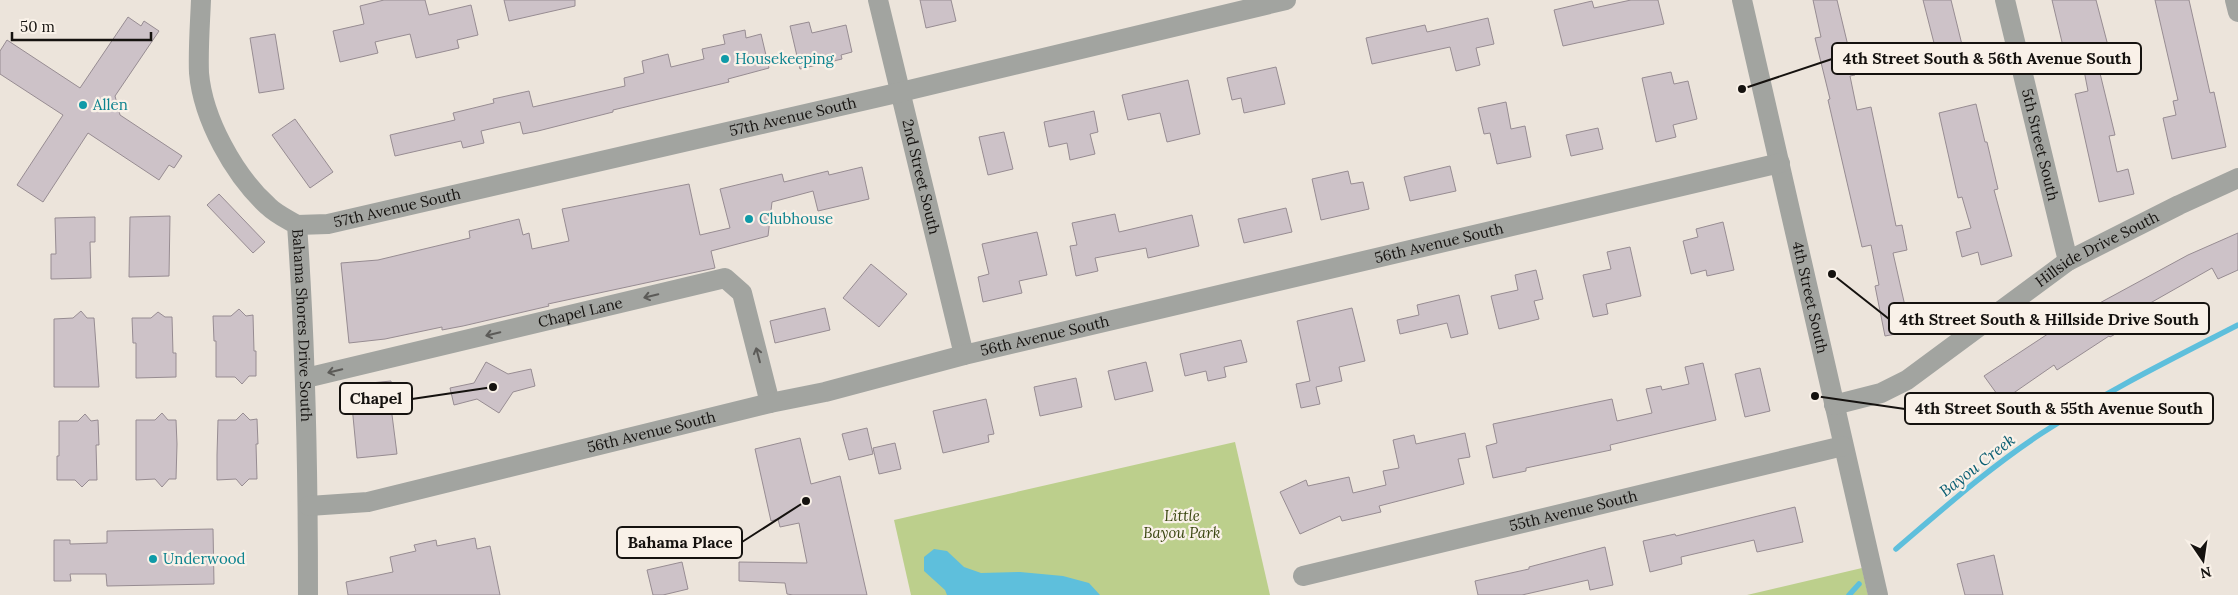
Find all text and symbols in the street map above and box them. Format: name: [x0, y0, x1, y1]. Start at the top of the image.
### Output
scale bar: [12, 10, 151, 42]
text: 50 m: [20, 17, 55, 36]
callout: 4th Street South & 56th Avenue South: [1832, 43, 2141, 74]
text: 4th Street South & 56th Avenue South: [1843, 48, 2131, 68]
place label: Housekeeping: [735, 49, 835, 68]
marker: Housekeeping: [719, 53, 731, 65]
street label: 5th Street South: [2018, 87, 2063, 203]
street label: 57th Avenue South: [727, 93, 858, 140]
place label: Allen: [92, 95, 128, 114]
marker: Allen: [77, 99, 89, 111]
street label: 2nd Street South: [898, 117, 944, 236]
street label: 57th Avenue South: [332, 184, 462, 231]
street label: Hillside Drive South: [2031, 207, 2162, 291]
place label: Clubhouse: [759, 209, 833, 228]
marker: Clubhouse: [743, 213, 755, 225]
street label: 56th Avenue South: [1373, 218, 1505, 267]
street label: Bahama Shores Drive South: [288, 228, 316, 422]
street label: 4th Street South: [1788, 239, 1832, 355]
one-way arrow: [644, 292, 660, 301]
street label: Chapel Lane: [536, 293, 624, 331]
callout: 4th Street South & Hillside Drive South: [1889, 303, 2209, 334]
text: 4th Street South & Hillside Drive South: [1899, 309, 2199, 329]
street label: 56th Avenue South: [978, 311, 1111, 360]
one-way arrow: [486, 330, 502, 339]
one-way arrow: [753, 348, 762, 364]
one-way arrow: [328, 367, 344, 376]
callout: Chapel: [340, 383, 412, 414]
text: Chapel: [350, 388, 402, 408]
callout: 4th Street South & 55th Avenue South: [1905, 393, 2213, 424]
text: 4th Street South & 55th Avenue South: [1915, 398, 2203, 418]
street label: 56th Avenue South: [585, 407, 717, 457]
water label: Bayou Creek: [1935, 429, 2019, 501]
street label: 55th Avenue South: [1507, 486, 1639, 535]
park label: Little Bayou Park: [1143, 506, 1221, 542]
callout: Bahama Place: [617, 527, 742, 558]
text: Bahama Place: [628, 532, 733, 552]
north arrow: [2178, 535, 2228, 585]
place label: Underwood: [163, 549, 245, 568]
marker: Underwood: [147, 553, 159, 565]
text: N: [2198, 563, 2213, 583]

